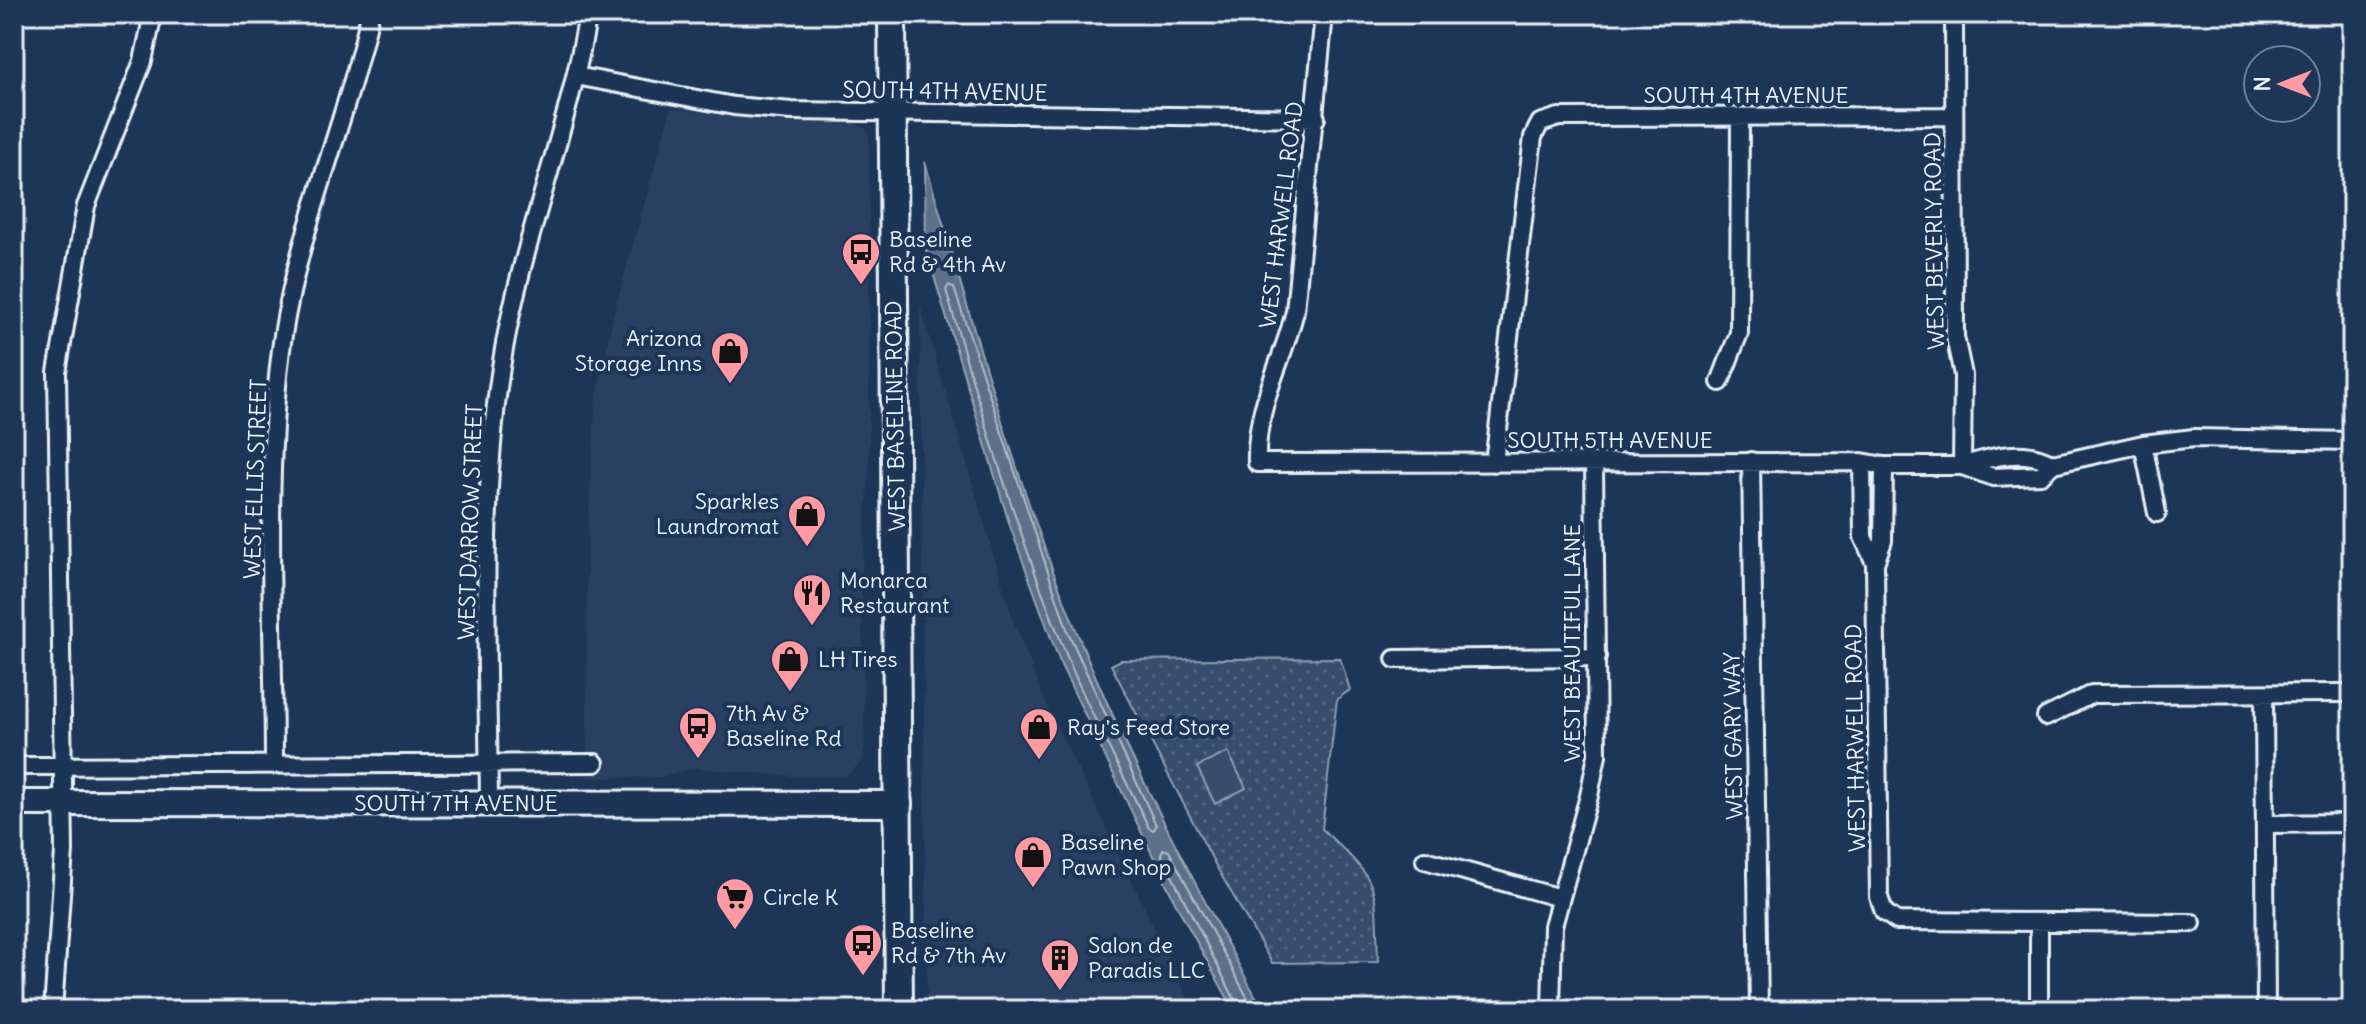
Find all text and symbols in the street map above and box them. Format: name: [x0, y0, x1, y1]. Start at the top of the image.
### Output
north arrow: [2242, 44, 2322, 124]
street label: SOUTH 4TH AVENUE: [842, 75, 1048, 107]
text: N: [2248, 76, 2276, 92]
street label: SOUTH 4TH AVENUE: [1643, 81, 1849, 109]
street label: WEST HARWELL ROAD: [1253, 100, 1309, 330]
street label: WEST BEVERLY ROAD: [1918, 132, 1950, 350]
place label: Baseline Rd & 4th Av: [889, 225, 1006, 278]
bus stop icon: Baseline Rd & 4th Av: [840, 231, 882, 286]
street label: WEST BASELINE ROAD: [879, 300, 911, 532]
place label: Arizona Storage Inns: [575, 324, 702, 377]
shop icon: Arizona Storage Inns: [709, 330, 751, 385]
street label: WEST ELLIS STREET: [238, 378, 272, 580]
street label: WEST DARROW STREET: [452, 403, 488, 641]
street label: SOUTH 5TH AVENUE: [1507, 426, 1713, 454]
place label: Sparkles Laundromat: [656, 487, 779, 540]
shop icon: Sparkles Laundromat: [786, 493, 828, 548]
street label: WEST BEAUTIFUL LANE: [1558, 524, 1586, 762]
place label: Monarca Restaurant: [840, 566, 949, 619]
restaurant icon: Monarca Restaurant: [791, 572, 833, 627]
street label: WEST HARWELL ROAD: [1839, 624, 1871, 852]
shop icon: LH Tires: [769, 638, 811, 693]
place label: LH Tires: [818, 645, 898, 673]
street label: WEST GARY WAY: [1718, 652, 1748, 820]
place label: 7th Av & Baseline Rd: [726, 699, 841, 752]
bus stop icon: 7th Av & Baseline Rd: [677, 705, 719, 760]
shop icon: Ray's Feed Store: [1018, 706, 1060, 761]
place label: Ray's Feed Store: [1067, 713, 1230, 741]
street label: SOUTH 7TH AVENUE: [354, 789, 558, 817]
place label: Baseline Pawn Shop: [1061, 828, 1171, 881]
shop icon: Baseline Pawn Shop: [1012, 834, 1054, 889]
supermarket icon: Circle K: [714, 876, 756, 931]
place label: Circle K: [763, 883, 838, 911]
place label: Baseline Rd & 7th Av: [891, 916, 1006, 969]
bus stop icon: Baseline Rd & 7th Av: [842, 922, 884, 977]
place label: Salon de Paradis LLC: [1088, 931, 1205, 984]
building icon: Salon de Paradis LLC: [1039, 937, 1081, 992]

